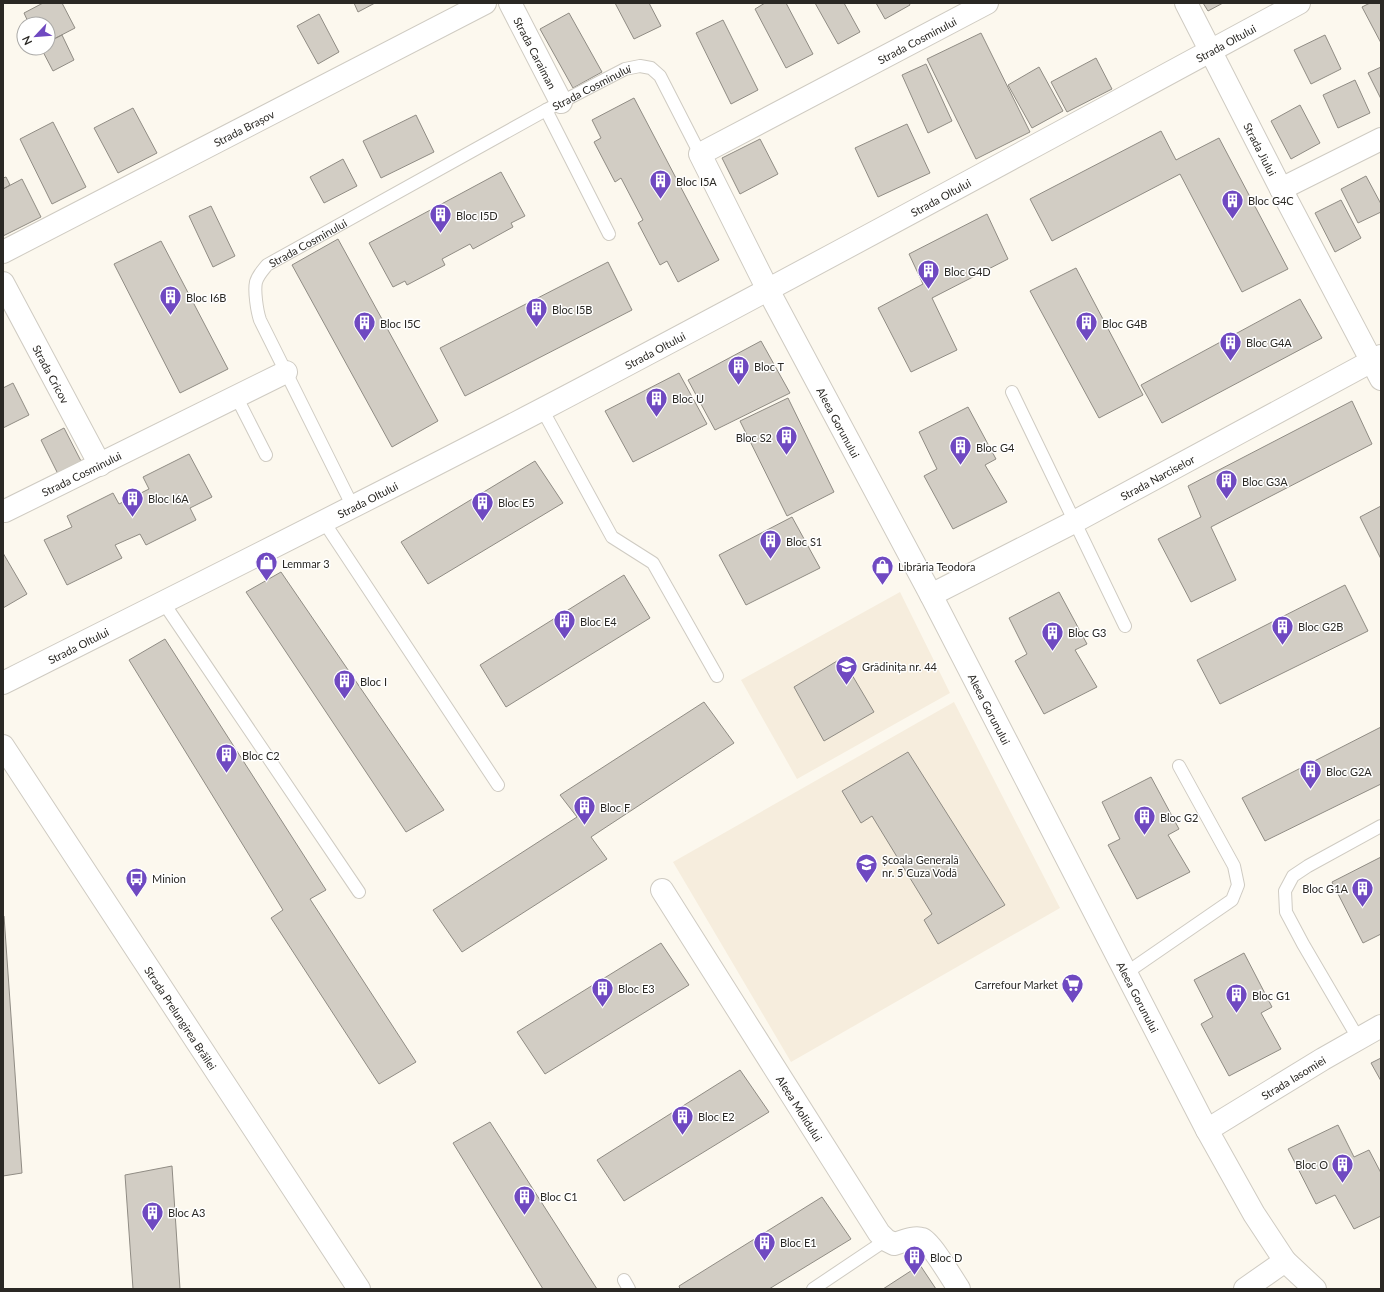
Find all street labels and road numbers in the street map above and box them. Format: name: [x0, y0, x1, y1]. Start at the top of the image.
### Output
street label: Strada Cosminului: [875, 14, 959, 66]
street label: Strada Caraiman: [512, 15, 560, 91]
street label: Strada Oltului: [1193, 21, 1258, 64]
street label: Strada Cosminului: [550, 61, 632, 112]
street label: Strada Brașov: [211, 106, 277, 149]
street label: Strada Jiului: [1242, 120, 1280, 178]
street label: Strada Oltului: [908, 175, 973, 218]
street label: Strada Cosminului: [266, 215, 349, 269]
street label: Strada Oltului: [622, 329, 688, 371]
street label: Strada Cricov: [31, 342, 72, 406]
street label: Aleea Gorunului: [815, 385, 863, 460]
street label: Strada Cosminului: [39, 448, 123, 498]
street label: Strada Narciselor: [1118, 452, 1196, 502]
street label: Strada Oltului: [335, 478, 400, 520]
street label: Strada Oltului: [46, 624, 111, 666]
street label: Aleea Gorunului: [966, 671, 1014, 747]
street label: Aleea Gorunului: [1115, 959, 1162, 1035]
street label: Strada Prelungirea Brăilei: [143, 964, 220, 1072]
street label: Strada Iasomiei: [1259, 1052, 1328, 1102]
street label: Aleea Molidului: [774, 1073, 826, 1144]

